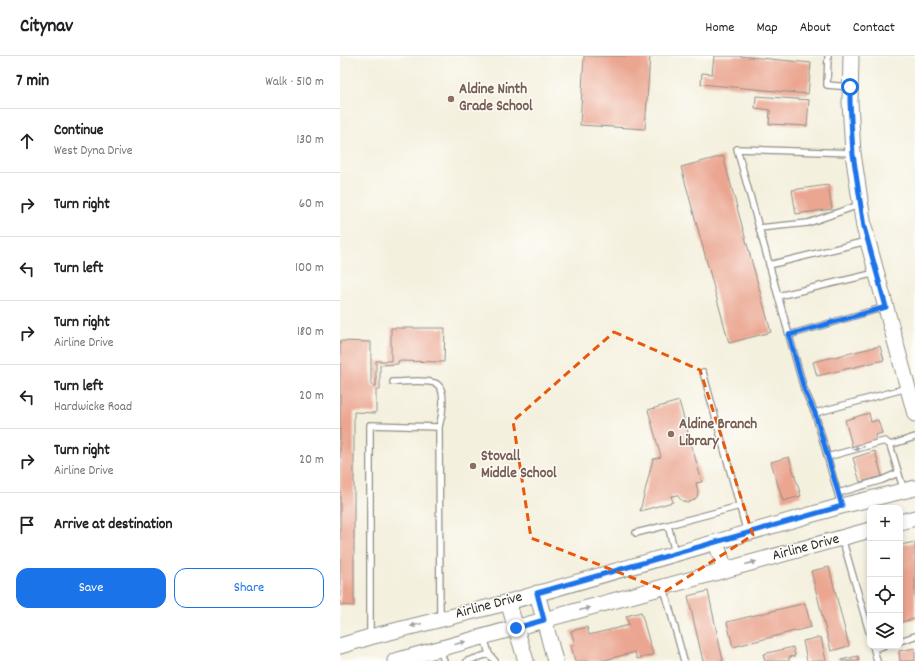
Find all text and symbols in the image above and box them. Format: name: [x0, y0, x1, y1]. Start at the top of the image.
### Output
text: Citynav: [20, 14, 73, 41]
text: Home: [705, 18, 734, 38]
text: Map: [756, 18, 778, 38]
text: About: [800, 18, 831, 38]
text: Contact: [853, 18, 895, 38]
text: 7 min: [16, 70, 49, 94]
text: Walk · 510 m: [265, 73, 324, 92]
route start: [841, 78, 859, 96]
place label: Aldine Ninth Grade School: [459, 79, 533, 118]
marker: Aldine Ninth Grade School: [446, 94, 456, 104]
text: Continue: [54, 120, 103, 142]
icon: ahead: [16, 130, 38, 152]
text: 130 m: [296, 131, 324, 150]
text: West Dyna Drive: [54, 142, 133, 161]
icon: right: [16, 194, 38, 216]
text: Turn right: [54, 194, 110, 216]
text: 60 m: [299, 195, 324, 214]
icon: left: [16, 258, 38, 280]
text: Turn left: [54, 258, 103, 280]
text: 100 m: [295, 259, 324, 278]
text: Turn right: [54, 312, 110, 334]
icon: right: [16, 322, 38, 344]
text: 180 m: [297, 323, 324, 342]
text: Airline Drive: [54, 334, 114, 353]
text: Turn left: [54, 376, 103, 398]
icon: left: [16, 386, 38, 408]
text: 20 m: [299, 387, 324, 406]
text: Hardwicke Road: [54, 398, 132, 417]
place label: Aldine Branch Library: [679, 414, 757, 453]
marker: Aldine Branch Library: [666, 429, 676, 439]
text: Turn right: [54, 440, 110, 462]
one-way arrow: [853, 445, 865, 451]
place label: Stovall Middle School: [481, 446, 557, 485]
icon: right: [16, 450, 38, 472]
text: 20 m: [299, 451, 324, 470]
marker: Stovall Middle School: [468, 461, 478, 471]
text: Airline Drive: [54, 462, 114, 481]
map controls: [867, 505, 903, 649]
button: +: [867, 505, 903, 541]
icon: arrive: [16, 514, 38, 536]
text: Arrive at destination: [54, 514, 172, 536]
street label: Airline Drive: [770, 528, 842, 568]
button: −: [867, 541, 903, 577]
one-way arrow: [745, 560, 757, 566]
button: Save: [16, 568, 166, 608]
button: Share: [174, 568, 324, 608]
button: locate: [867, 577, 903, 613]
street label: Airline Drive: [453, 586, 525, 626]
one-way arrow: [580, 606, 592, 612]
button: layers: [867, 613, 903, 649]
route end: [507, 619, 525, 637]
one-way arrow: [410, 623, 422, 629]
one-way arrow: [454, 640, 466, 646]

